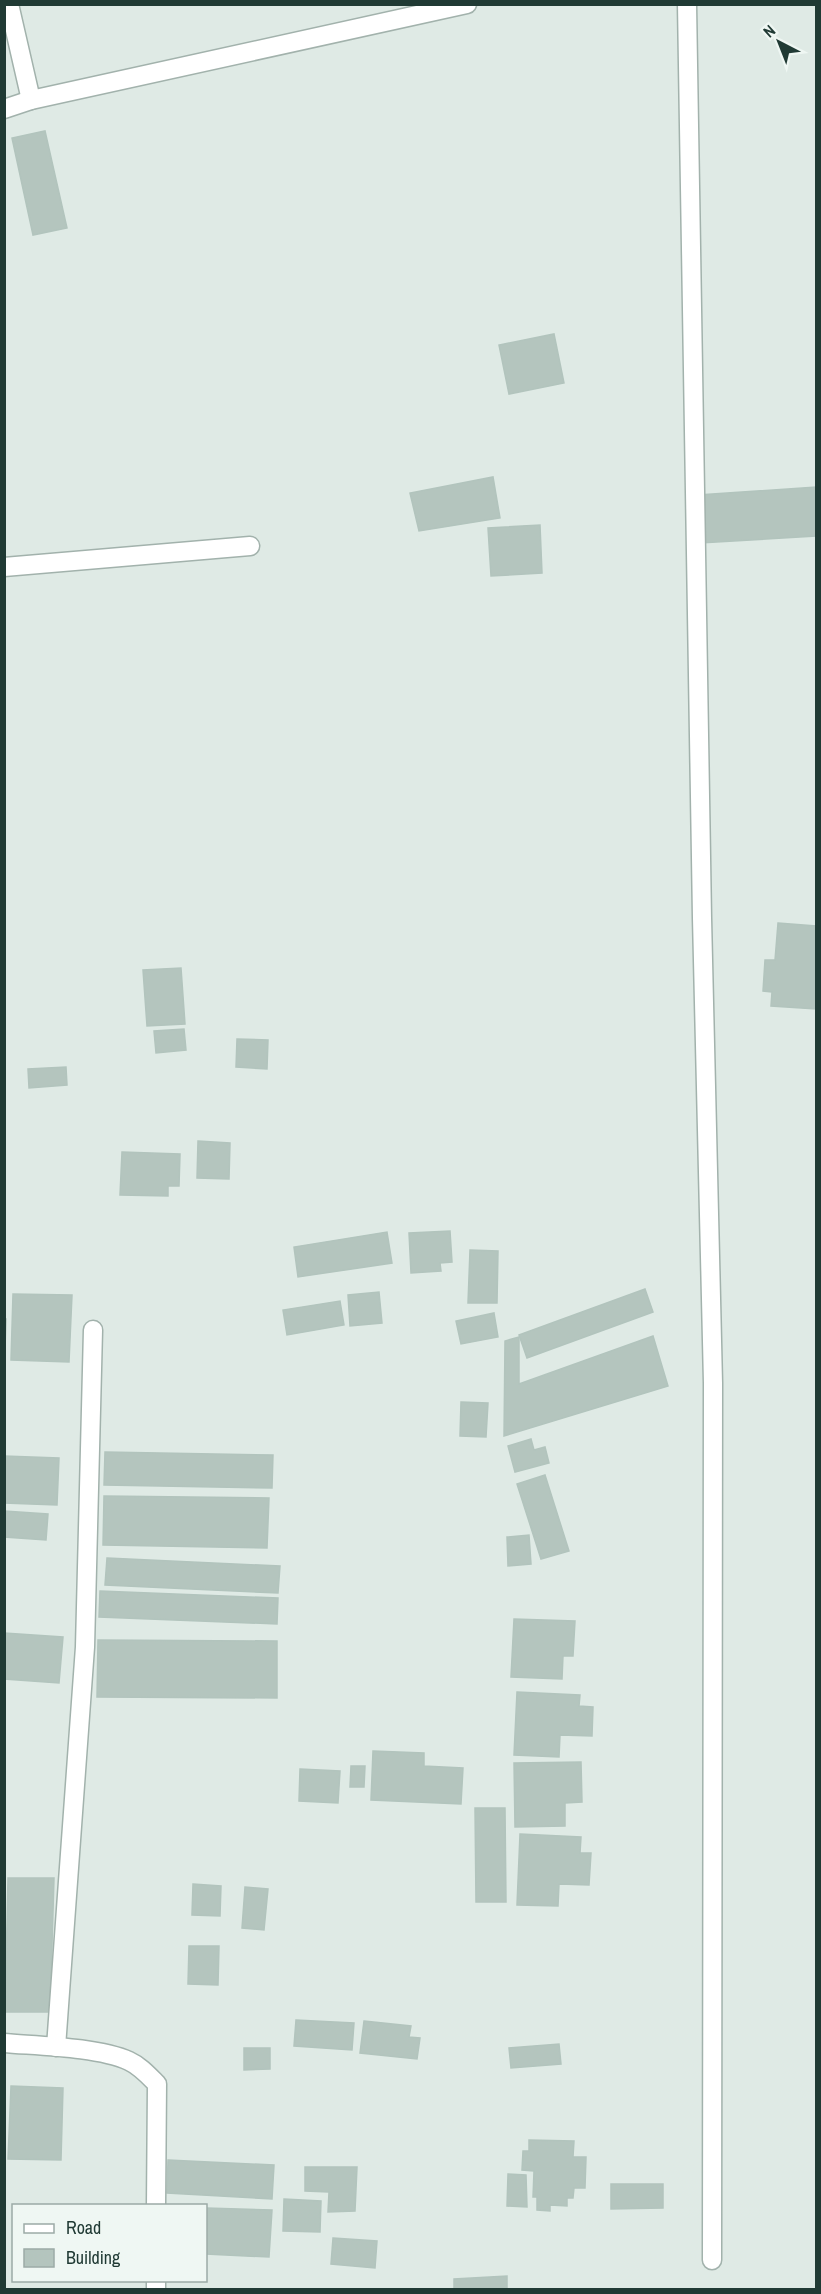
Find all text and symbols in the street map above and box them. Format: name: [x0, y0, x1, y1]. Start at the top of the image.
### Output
north arrow: [749, 12, 809, 72]
text: N: [758, 20, 780, 42]
legend: [12, 2204, 207, 2282]
text: Road: [66, 2215, 101, 2240]
text: Building: [66, 2245, 121, 2270]

